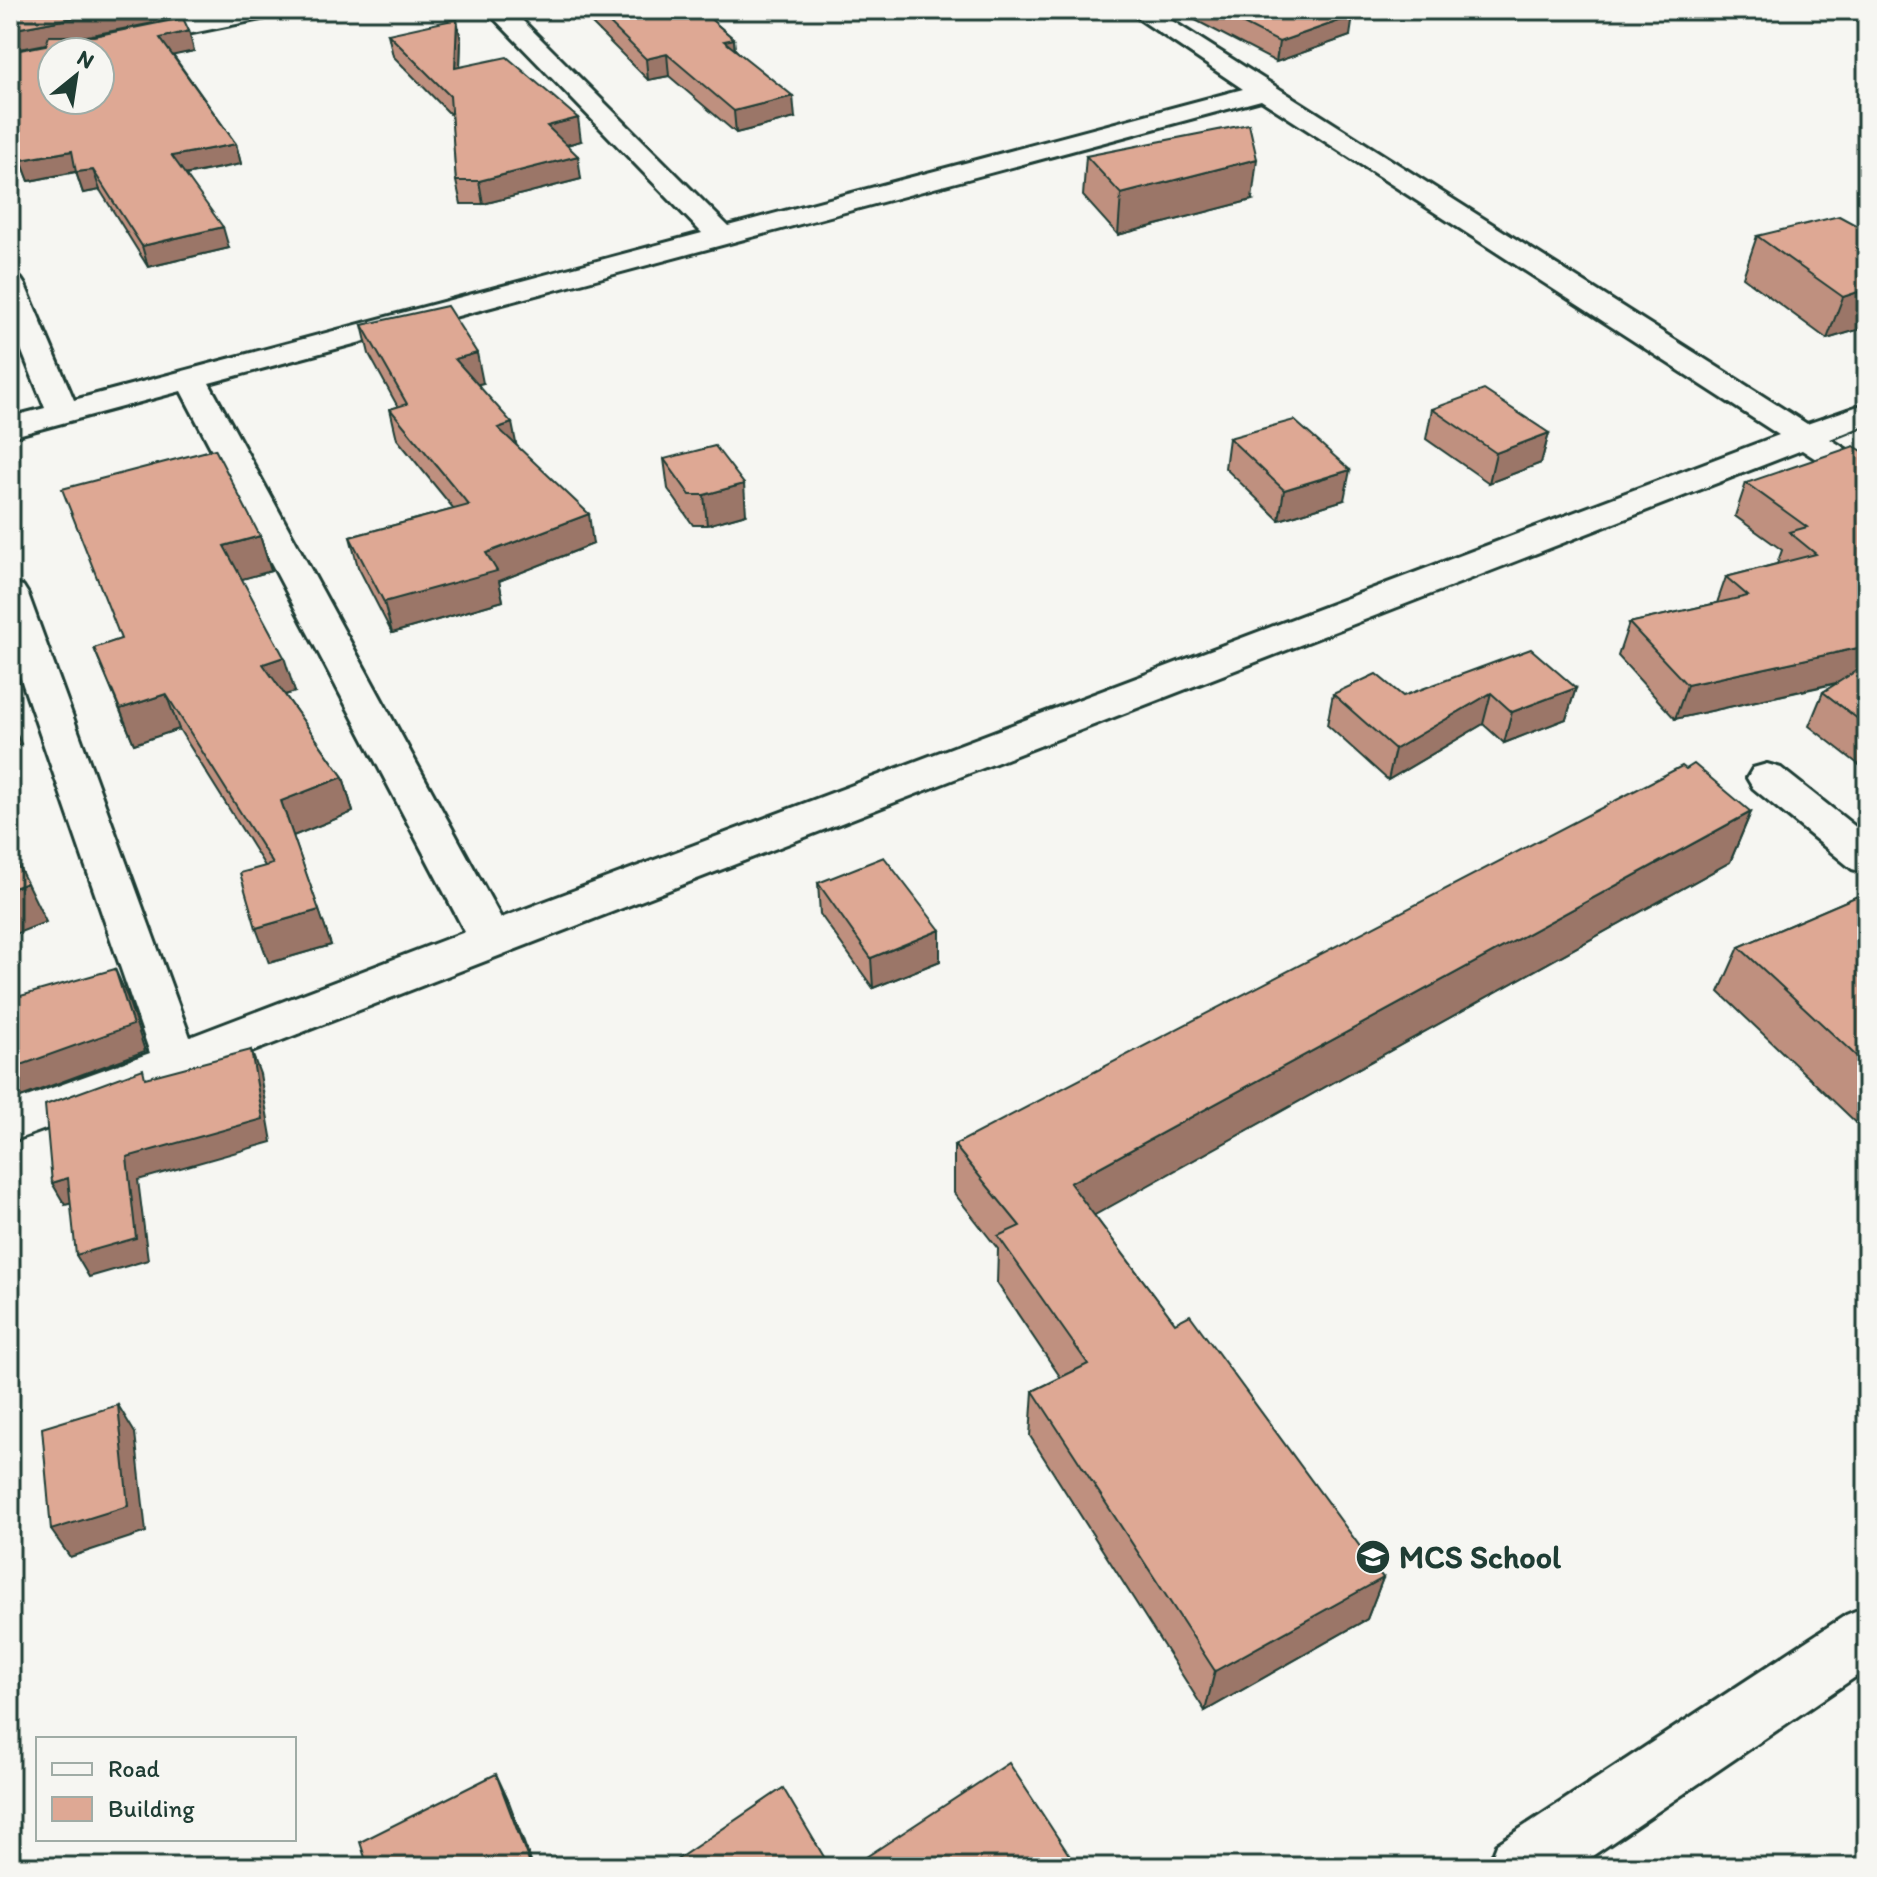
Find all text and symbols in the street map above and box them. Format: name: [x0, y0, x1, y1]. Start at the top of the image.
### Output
north arrow: [36, 36, 116, 116]
text: N: [73, 44, 99, 75]
school or university icon: MCS School: [1354, 1538, 1392, 1576]
place label: MCS School: [1399, 1538, 1562, 1576]
legend: [36, 1737, 296, 1841]
text: Road: [108, 1754, 160, 1783]
text: Building: [108, 1794, 195, 1823]

